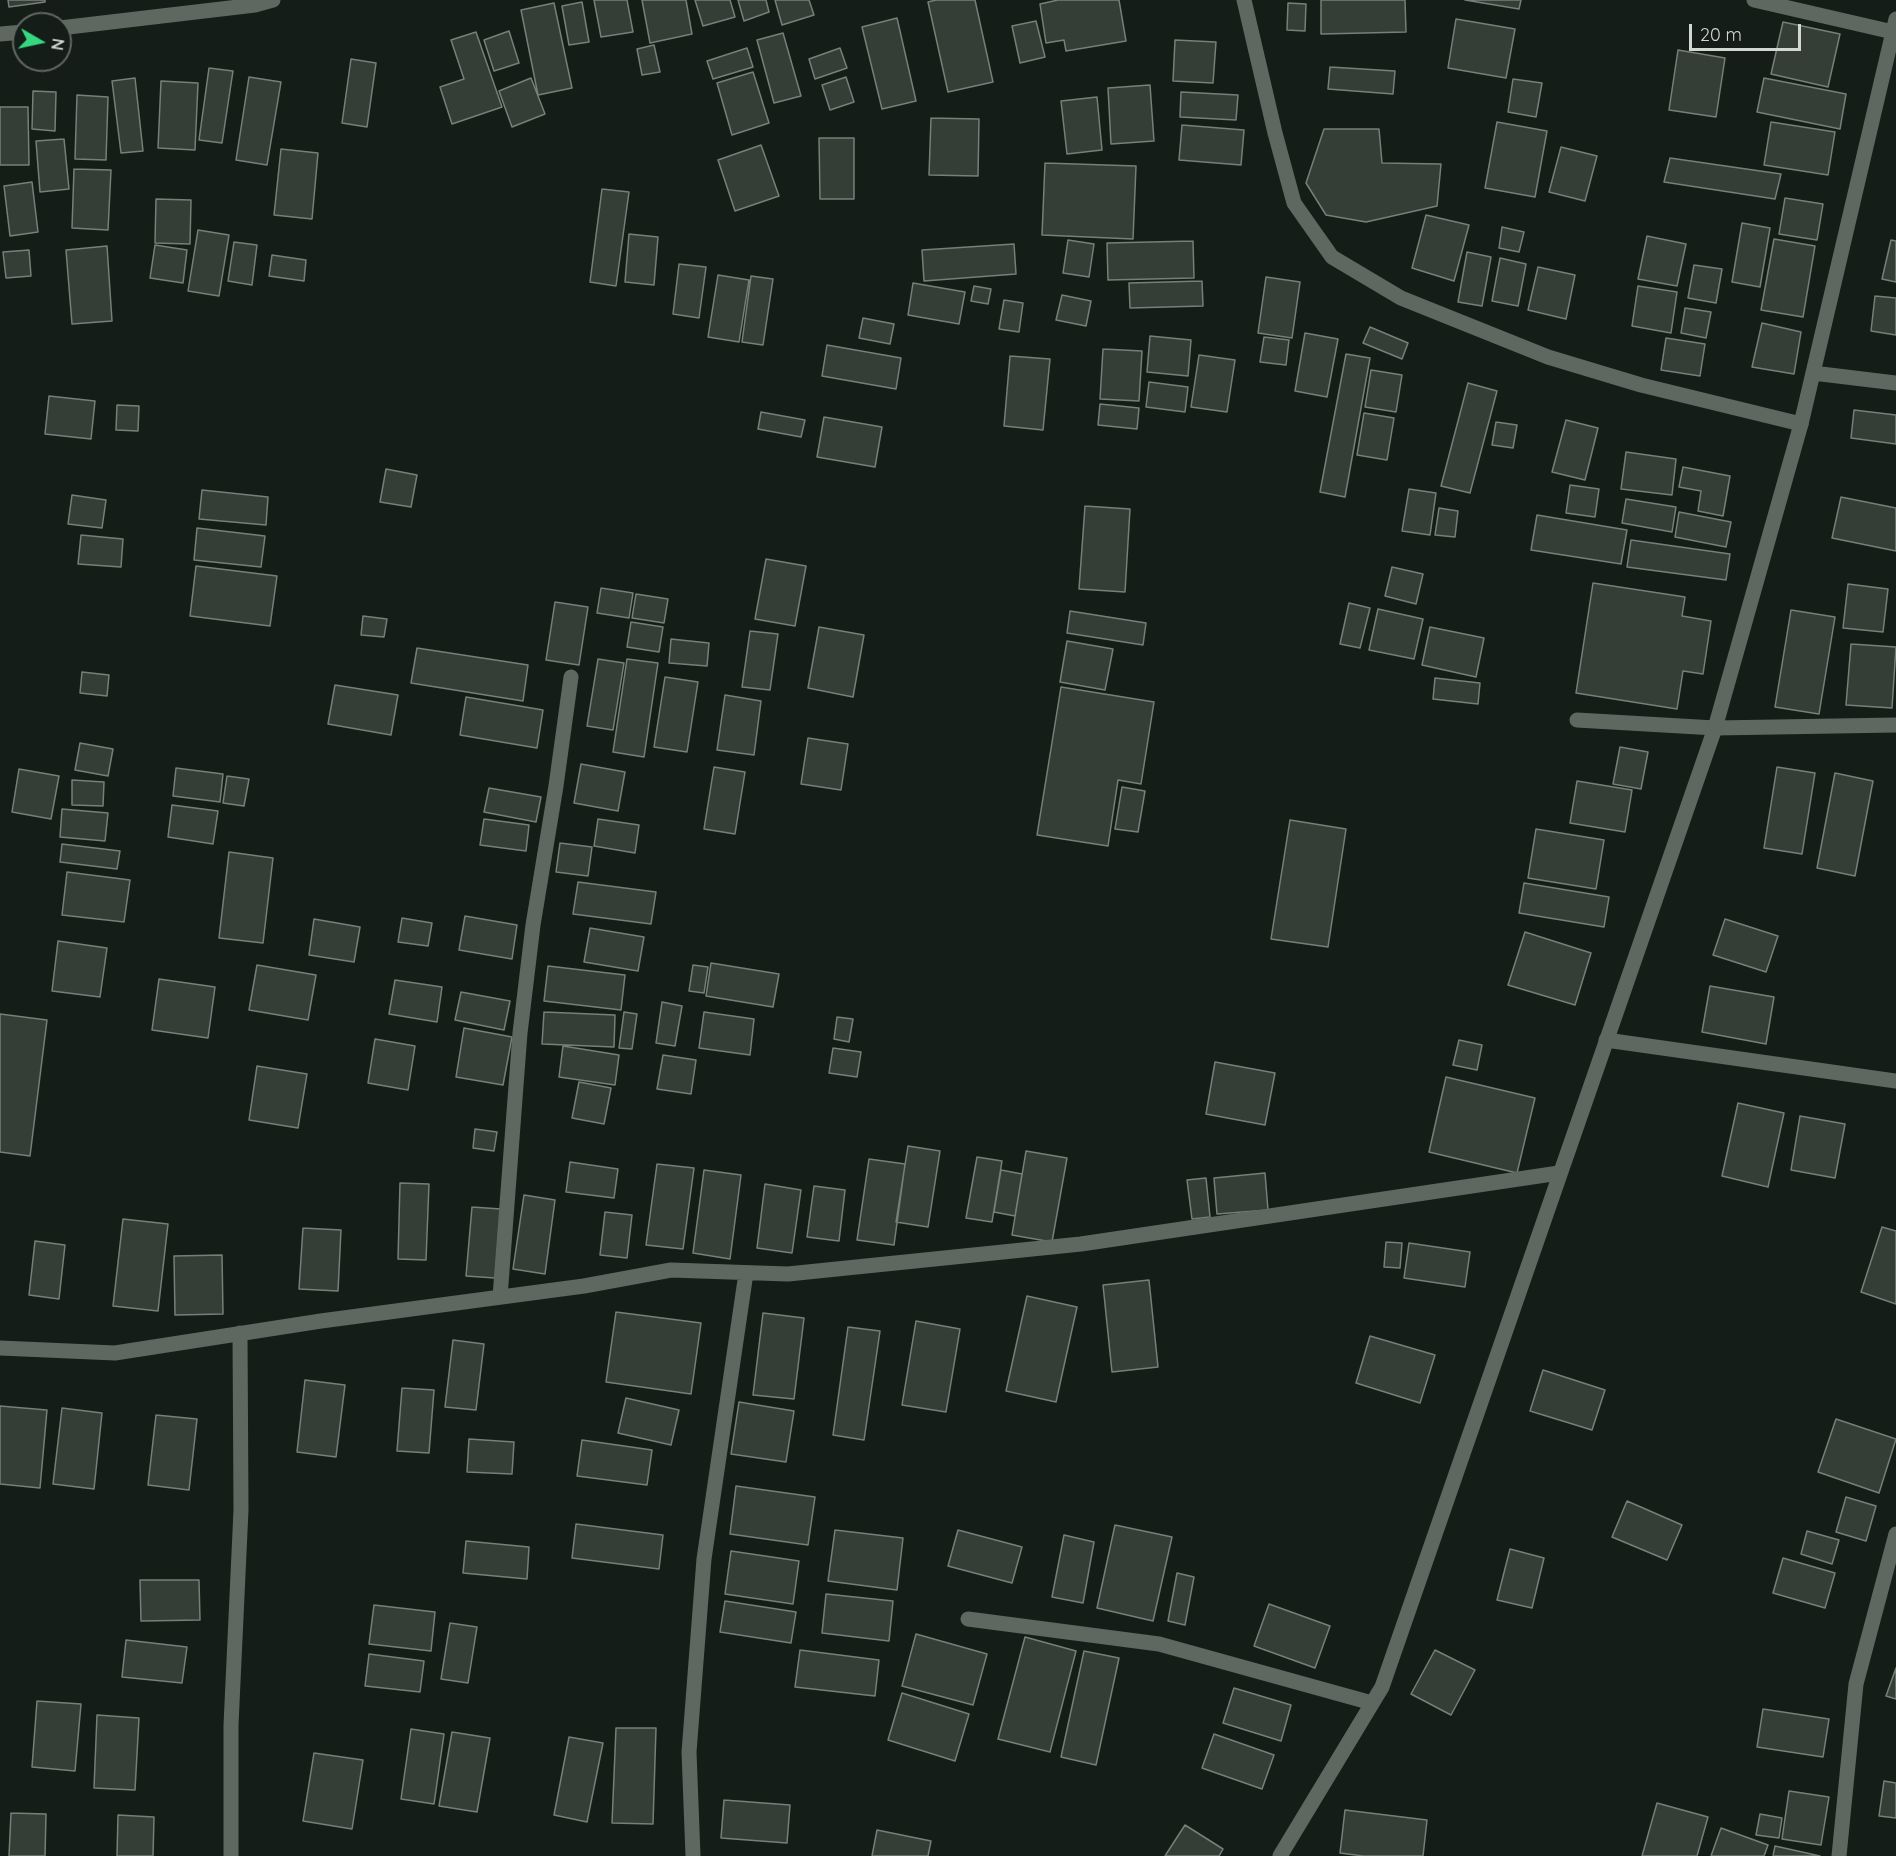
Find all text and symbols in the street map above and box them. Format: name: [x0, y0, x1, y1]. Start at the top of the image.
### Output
north arrow: [12, 12, 72, 72]
scale bar: [1692, 12, 1804, 50]
text: 20 m: [1700, 23, 1742, 46]
text: N: [47, 37, 69, 52]

